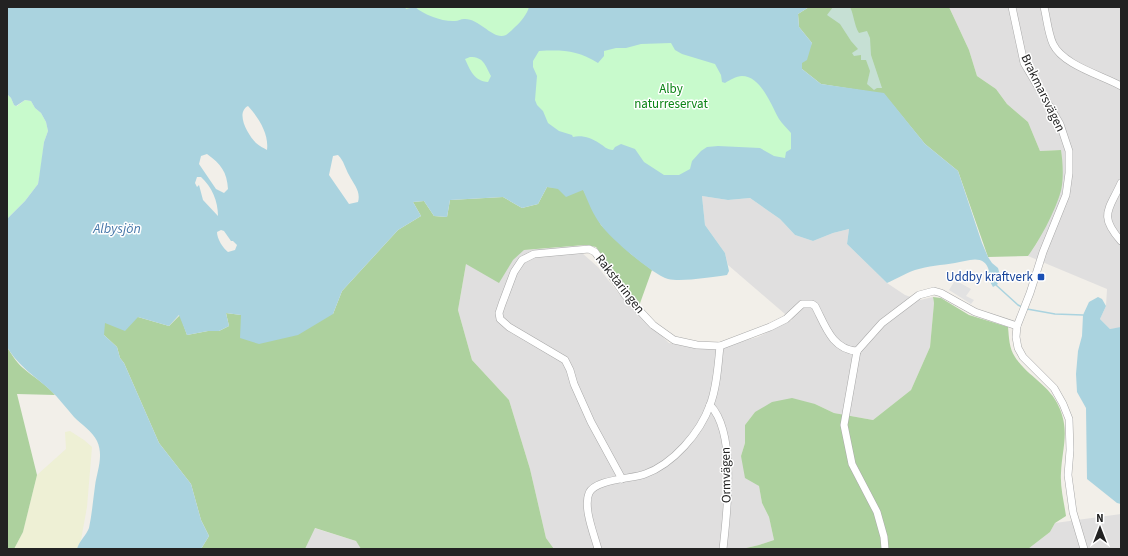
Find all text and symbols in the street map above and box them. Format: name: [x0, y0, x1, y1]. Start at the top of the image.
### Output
street label: Brakmarsvägen: [1016, 51, 1070, 135]
park label: Alby naturreservat: [634, 80, 708, 113]
water label: Albysjön: [92, 219, 141, 239]
street label: Rakstaringen: [591, 251, 649, 317]
place label: Uddby kraftverk: [946, 268, 1034, 286]
marker: Uddby kraftverk: [1036, 272, 1046, 282]
street label: Ormvägen: [717, 447, 735, 503]
north arrow: [1080, 508, 1120, 548]
text: N: [1096, 511, 1104, 526]

